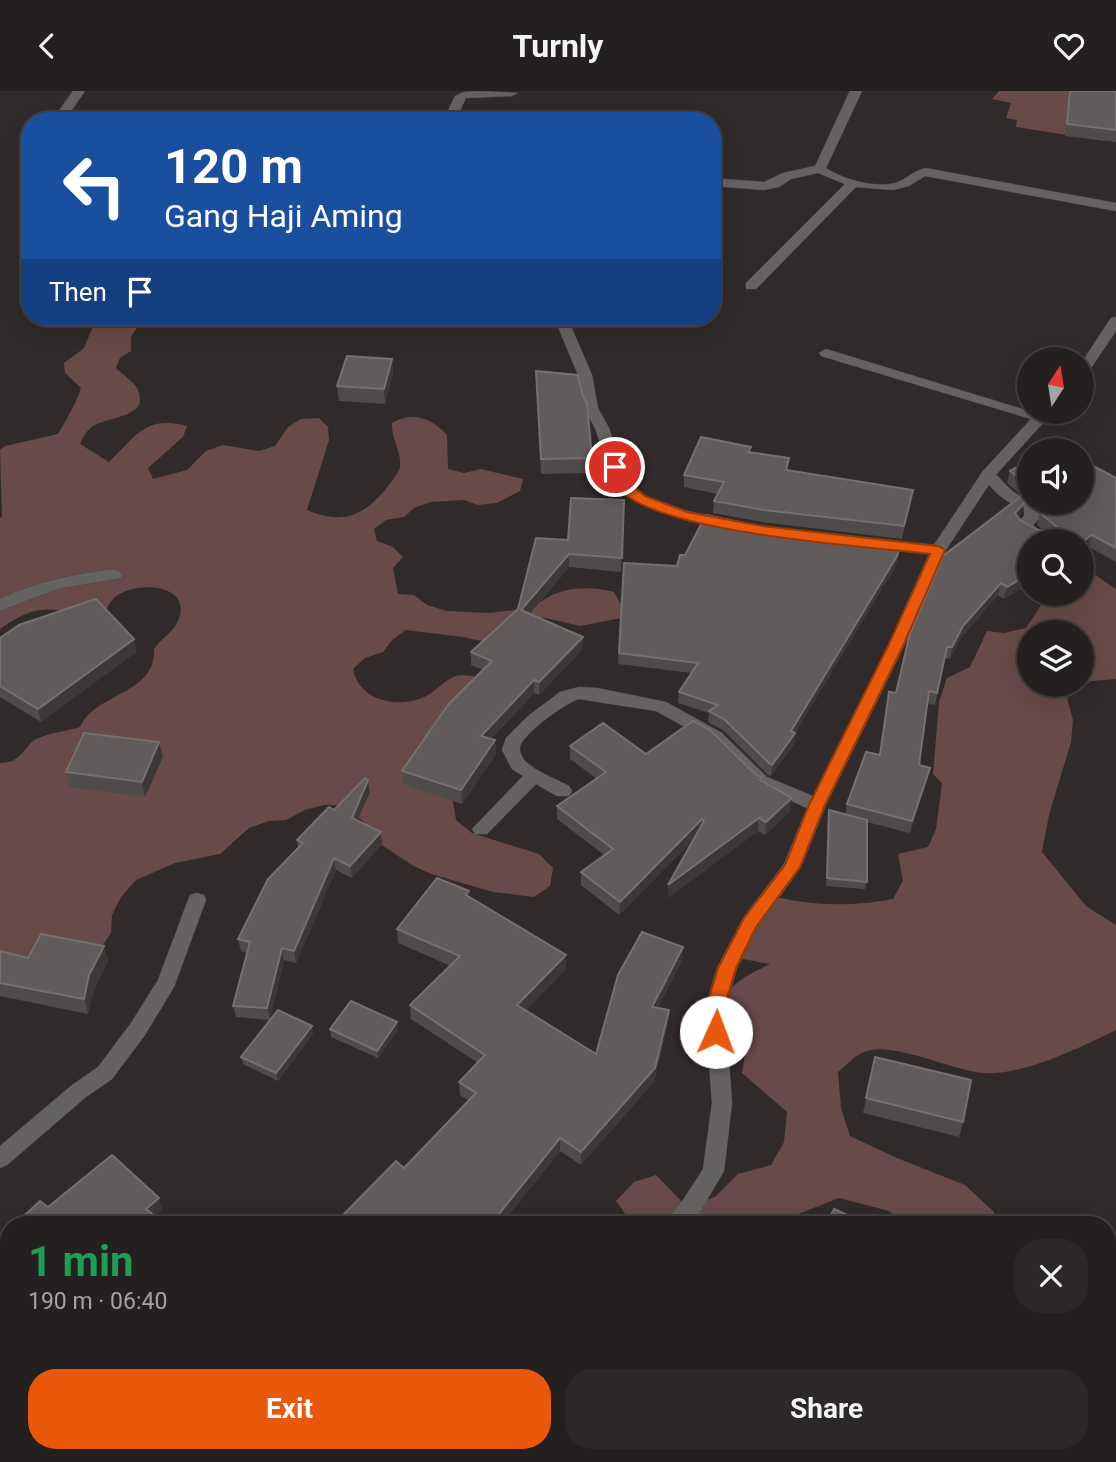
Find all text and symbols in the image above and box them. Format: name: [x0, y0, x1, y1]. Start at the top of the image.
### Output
icon: back: [28, 27, 66, 65]
text: Turnly: [513, 27, 603, 65]
icon: heart: [1050, 27, 1088, 65]
text: 120 m: [164, 138, 303, 195]
icon: left: [49, 140, 140, 231]
text: Gang Haji Aming: [164, 197, 403, 235]
icon: arrive: [121, 273, 159, 311]
text: Then: [49, 277, 107, 307]
north arrow: [1017, 347, 1094, 423]
map controls: [1017, 347, 1094, 697]
pin: [585, 437, 645, 497]
button: sound: [1017, 438, 1094, 515]
icon: arrive: [596, 448, 634, 486]
button: search: [1017, 529, 1094, 606]
button: layers: [1017, 620, 1094, 697]
position arrow: [679, 995, 753, 1069]
text: 1 min: [28, 1237, 134, 1286]
button: close: [1014, 1239, 1088, 1313]
text: 190 m · 06:40: [28, 1288, 167, 1315]
button: Exit: [28, 1369, 551, 1449]
button: Share: [565, 1369, 1088, 1449]

